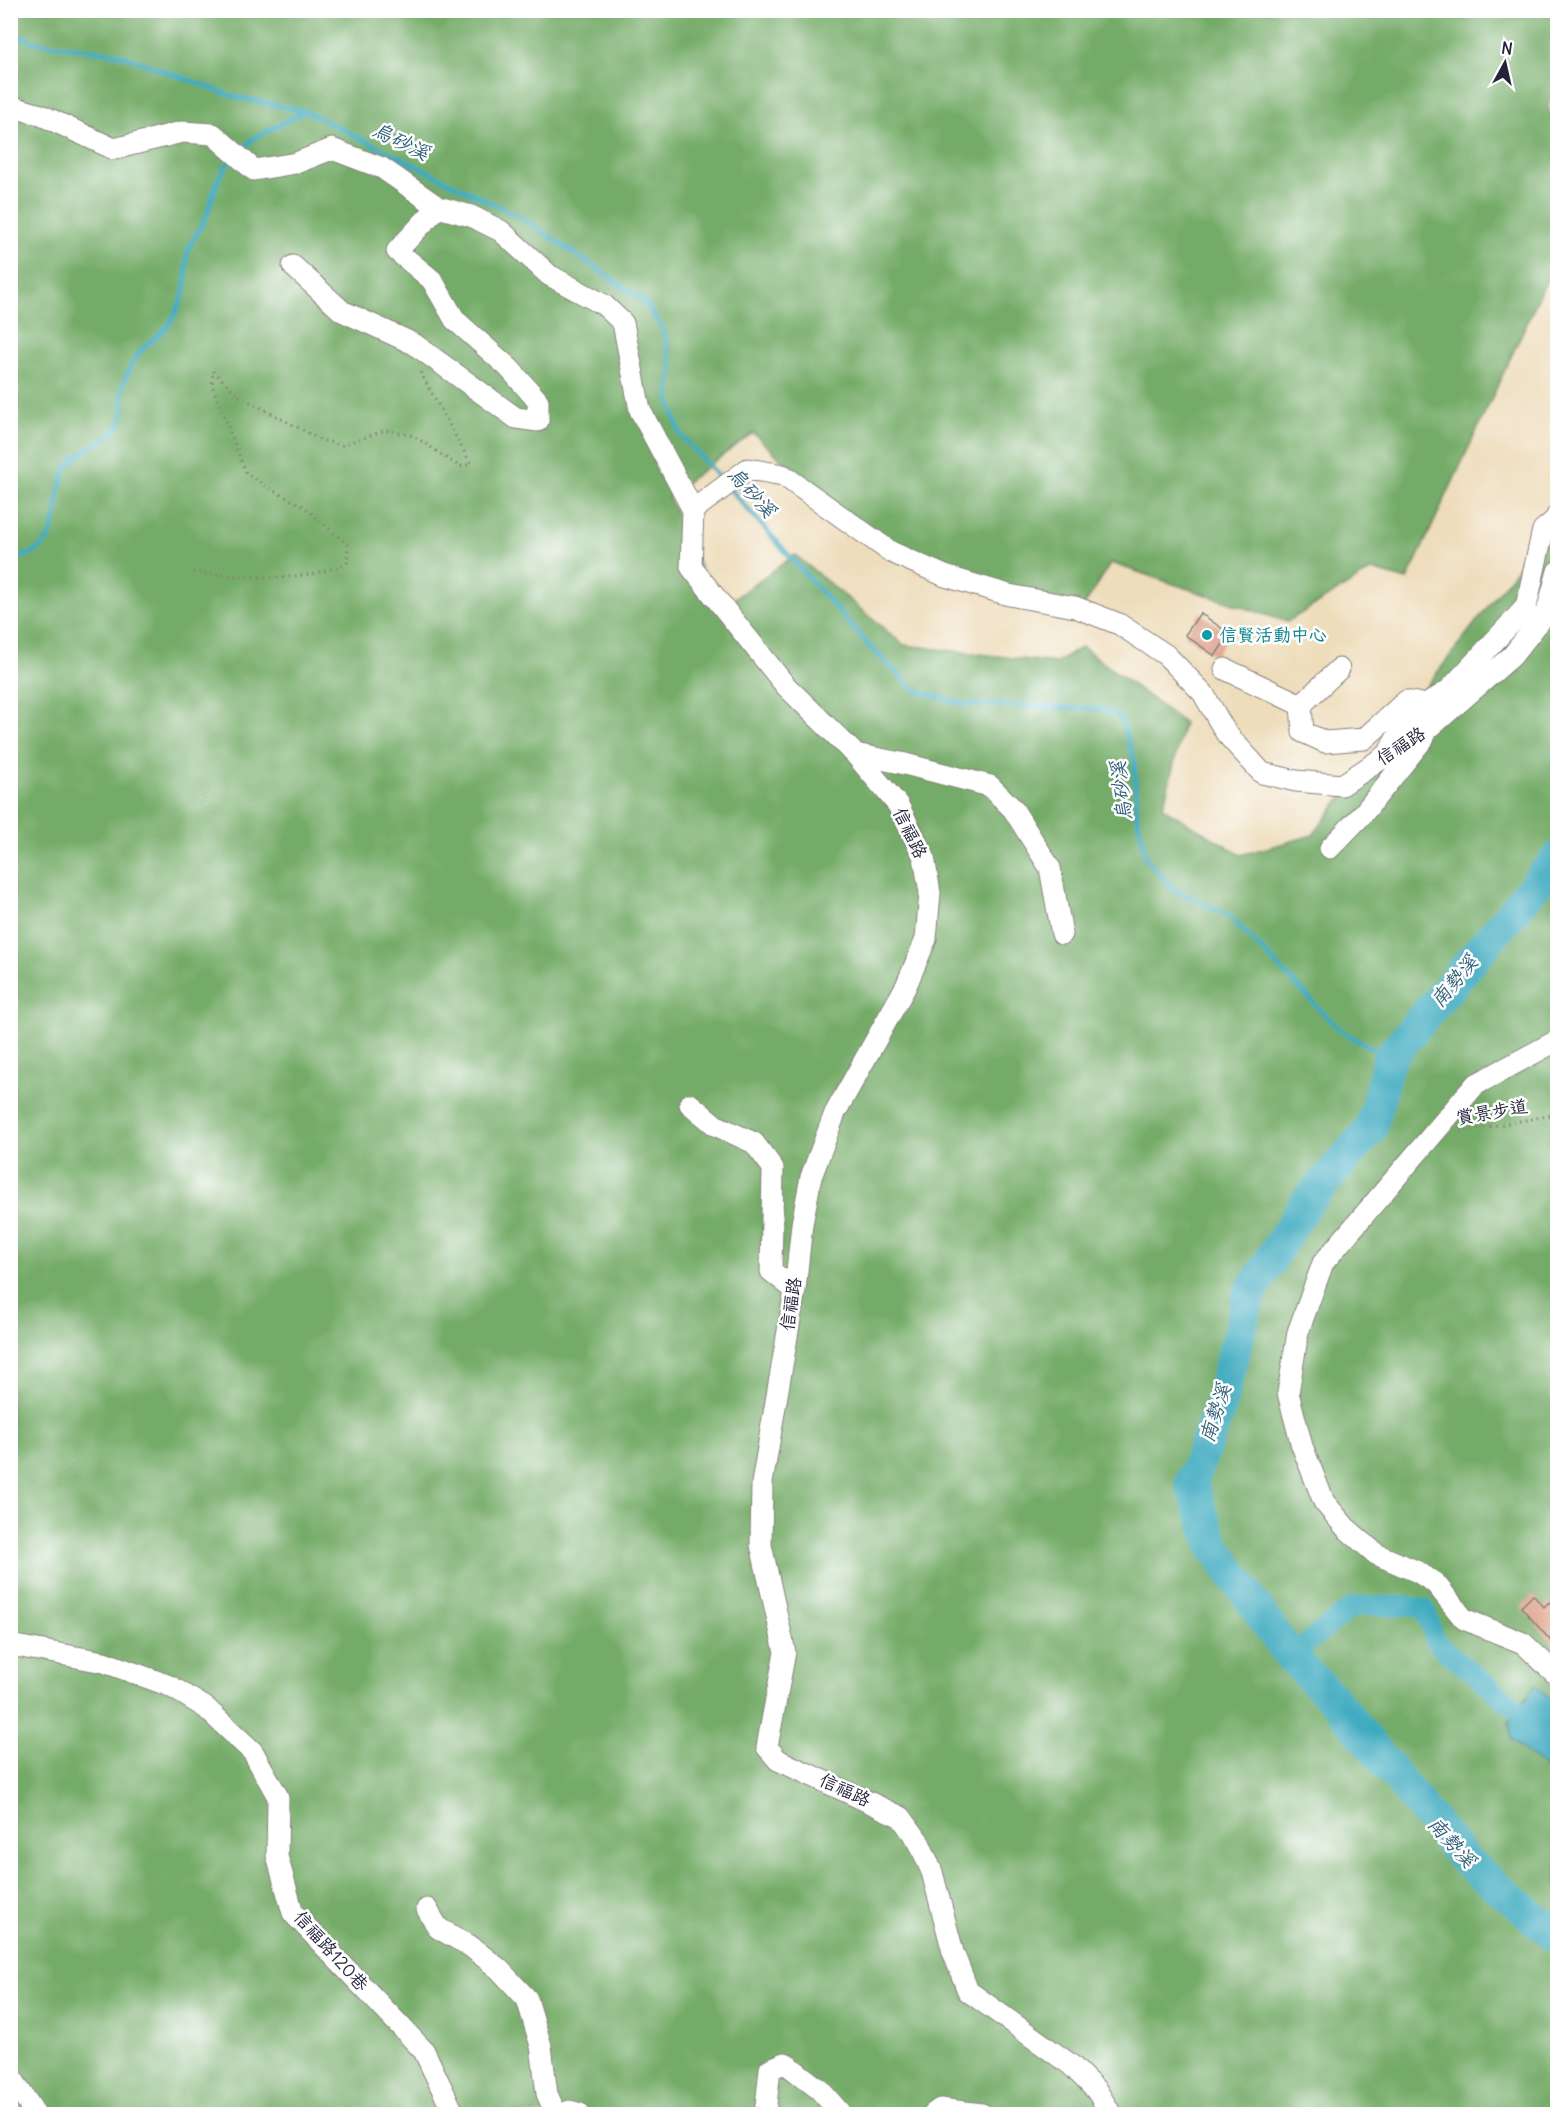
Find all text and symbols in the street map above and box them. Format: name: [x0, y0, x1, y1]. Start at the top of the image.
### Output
north arrow: [1475, 33, 1535, 93]
text: N: [1500, 37, 1514, 59]
water label: 烏砂溪: [369, 116, 435, 165]
water label: 烏砂溪: [723, 461, 782, 523]
place label: 信賢活動中心: [1219, 623, 1327, 646]
marker: 信賢活動中心: [1200, 628, 1214, 642]
street label: 信福路: [1372, 721, 1430, 770]
water label: 烏砂溪: [1104, 759, 1137, 822]
street label: 信福路: [888, 803, 933, 862]
water label: 南勢溪: [1425, 949, 1483, 1012]
street label: 賞景步道: [1454, 1094, 1529, 1129]
street label: 信福路: [775, 1275, 806, 1332]
water label: 南勢溪: [1193, 1380, 1236, 1445]
street label: 信福路: [816, 1768, 875, 1811]
water label: 南勢溪: [1423, 1811, 1482, 1873]
street label: 信福路120巷: [289, 1905, 374, 1996]

